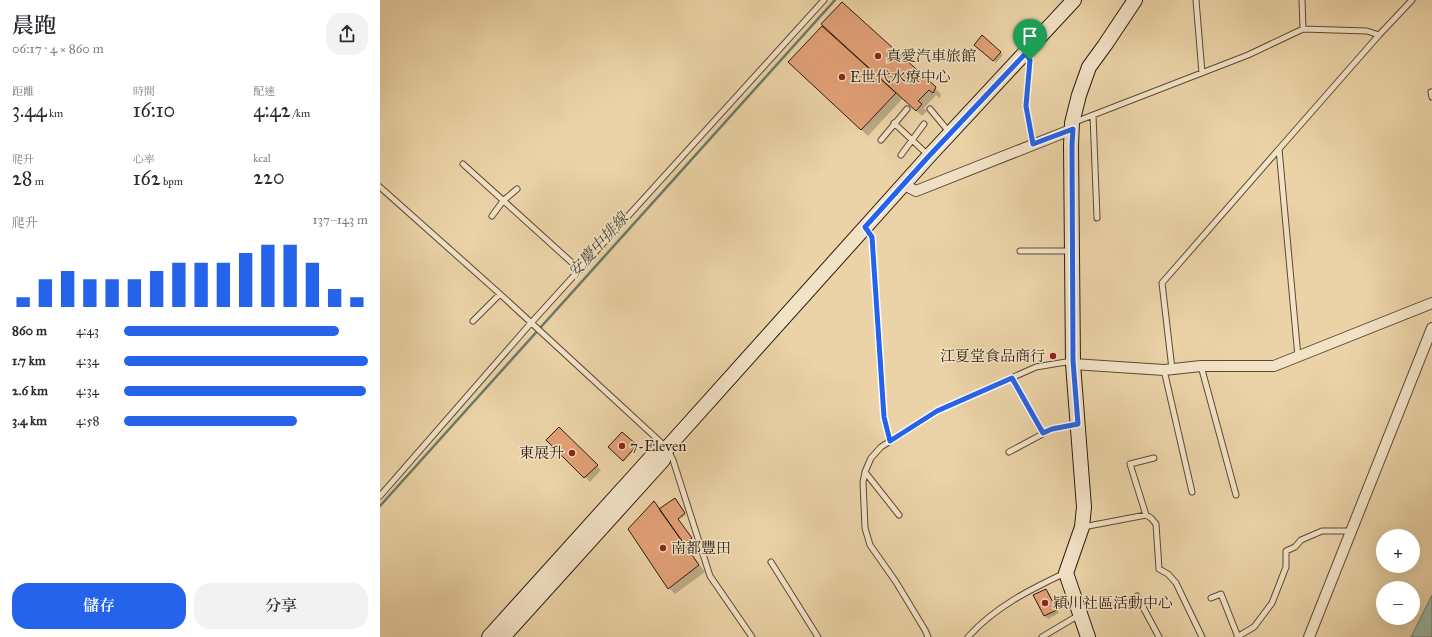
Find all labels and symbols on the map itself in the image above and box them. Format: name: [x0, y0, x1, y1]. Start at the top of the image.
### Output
pin: [1013, 19, 1047, 60]
place label: 真愛汽車旅館: [886, 47, 976, 65]
marker: 真愛汽車旅館: [873, 51, 883, 61]
place label: E世代水療中心: [850, 68, 951, 86]
marker: E世代水療中心: [837, 72, 847, 82]
water label: 安慶中排線: [564, 207, 633, 281]
place label: 江夏堂食品商行: [940, 347, 1045, 365]
marker: 江夏堂食品商行: [1048, 351, 1058, 361]
place label: 7-Eleven: [630, 437, 686, 455]
marker: 7-Eleven: [617, 441, 627, 451]
place label: 東展升: [519, 444, 564, 462]
marker: 東展升: [567, 448, 577, 458]
place label: 南都豐田: [671, 539, 731, 557]
marker: 南都豐田: [658, 543, 668, 553]
place label: 穎川社區活動中心: [1053, 594, 1173, 612]
marker: 穎川社區活動中心: [1040, 598, 1050, 608]

